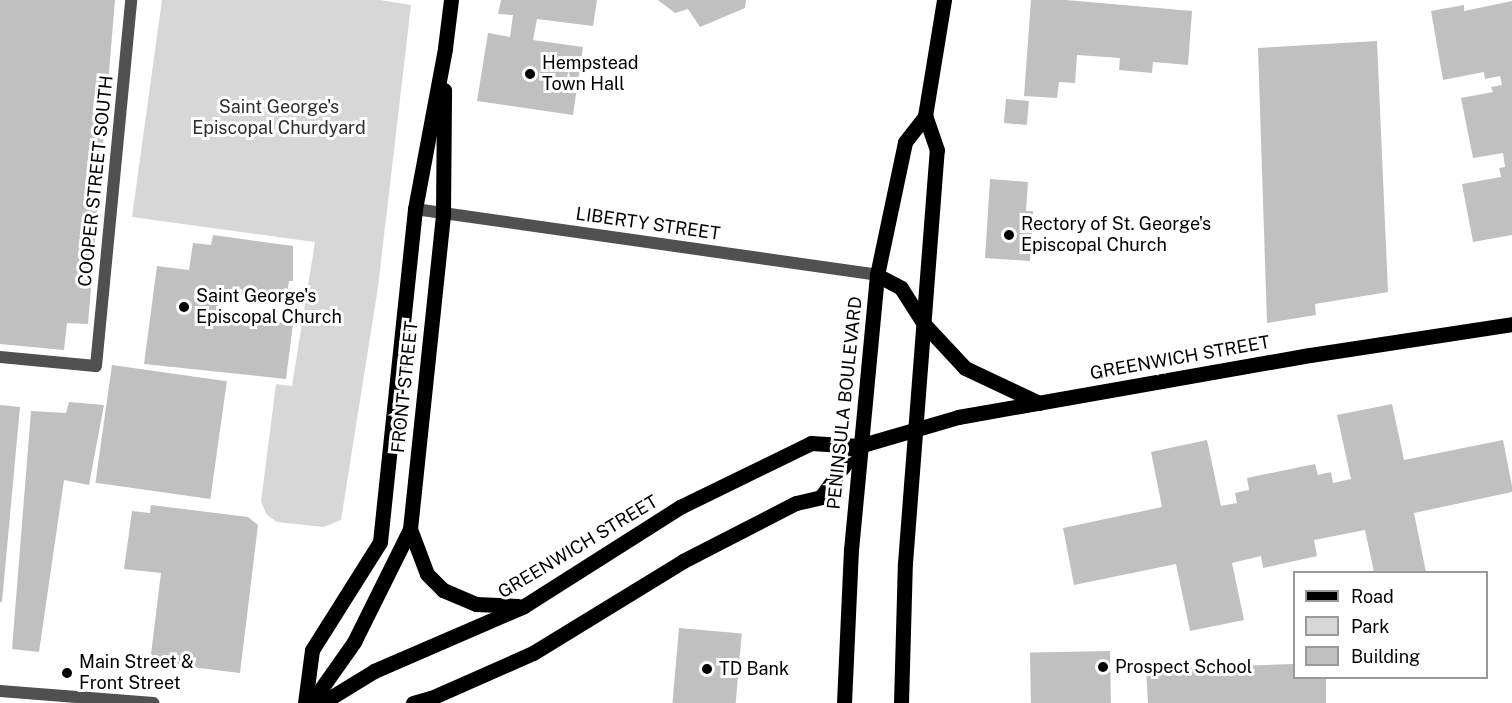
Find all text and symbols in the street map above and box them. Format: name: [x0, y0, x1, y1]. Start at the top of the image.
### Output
place label: Hempstead Town Hall: [542, 53, 639, 96]
marker: Hempstead Town Hall: [523, 67, 537, 81]
street label: COOPER STREET SOUTH: [74, 74, 118, 288]
park label: Saint George's Episcopal Churdyard: [192, 97, 366, 140]
street label: LIBERTY STREET: [574, 203, 722, 245]
place label: Rectory of St. George's Episcopal Church: [1021, 214, 1212, 256]
marker: Rectory of St. George's Episcopal Church: [1002, 228, 1016, 242]
place label: Saint George's Episcopal Church: [196, 286, 342, 328]
street label: PENINSULA BOULEVARD: [823, 295, 867, 511]
marker: Saint George's Episcopal Church: [177, 300, 191, 314]
street label: FRONT STREET: [387, 320, 423, 454]
street label: GREENWICH STREET: [1088, 332, 1272, 384]
street label: GREENWICH STREET: [494, 491, 662, 603]
legend: [1293, 571, 1488, 679]
text: Road: [1351, 586, 1394, 607]
text: Park: [1351, 616, 1389, 637]
text: Building: [1351, 646, 1420, 667]
place label: Main Street & Front Street: [79, 652, 194, 694]
place label: Prospect School: [1115, 656, 1252, 678]
place label: TD Bank: [719, 658, 789, 680]
marker: Prospect School: [1096, 660, 1110, 674]
marker: TD Bank: [700, 662, 714, 676]
marker: Main Street & Front Street: [60, 666, 74, 680]

